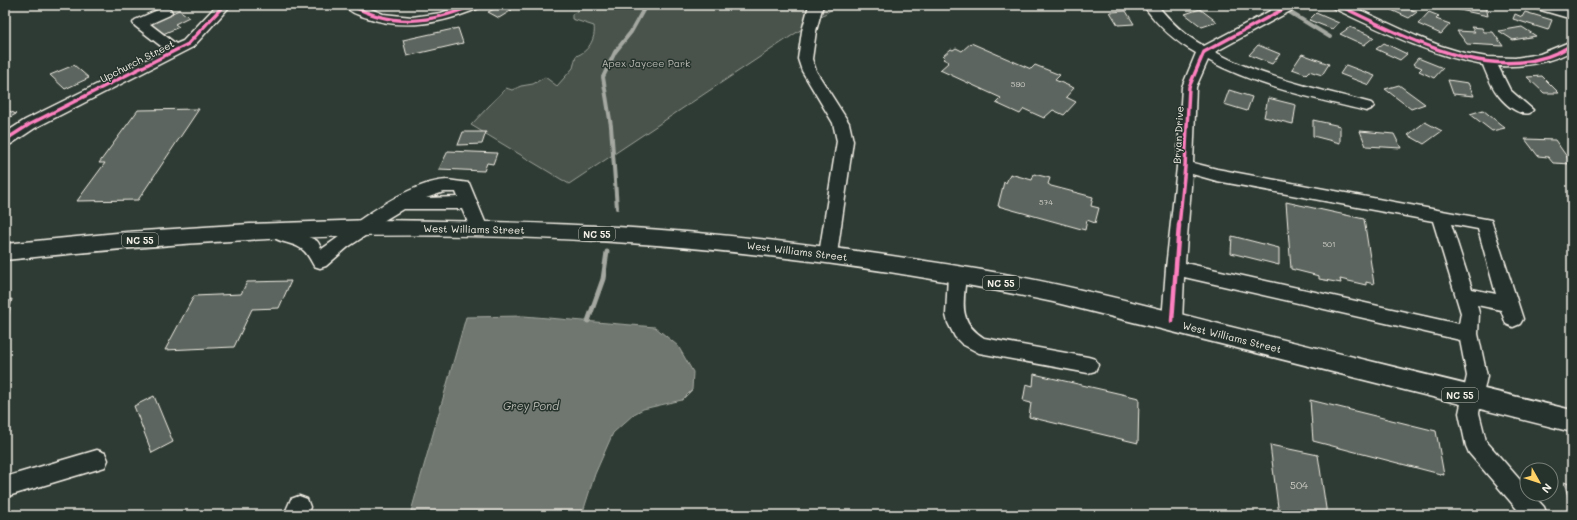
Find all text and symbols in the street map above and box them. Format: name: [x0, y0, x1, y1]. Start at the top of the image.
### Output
street label: Upchurch Street: [98, 36, 176, 86]
park label: Apex Jaycee Park: [602, 56, 690, 70]
house number: 590: [1011, 79, 1025, 89]
street label: Bryan Drive: [1169, 106, 1187, 164]
house number: 574: [1039, 197, 1053, 207]
street label: West Williams Street: [423, 221, 525, 237]
road number: NC 55: [579, 227, 615, 241]
road number: NC 55: [122, 233, 158, 247]
street label: West Williams Street: [746, 238, 848, 264]
house number: 501: [1322, 239, 1336, 249]
road number: NC 55: [983, 276, 1019, 290]
street label: West Williams Street: [1181, 318, 1283, 356]
road number: NC 55: [1442, 388, 1478, 402]
water label: Grey Pond: [503, 398, 560, 413]
north arrow: [1519, 462, 1559, 502]
house number: 504: [1290, 478, 1308, 492]
text: N: [1539, 481, 1556, 497]

